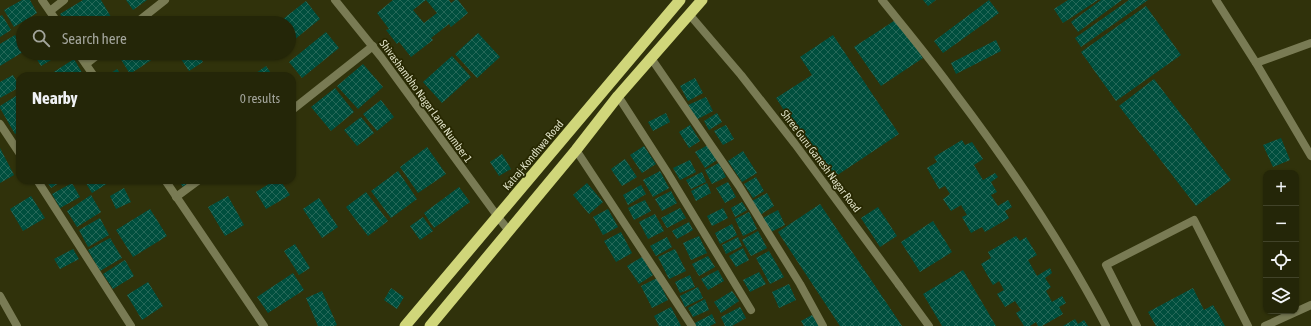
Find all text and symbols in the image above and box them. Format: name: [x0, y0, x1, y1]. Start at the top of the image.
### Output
search box: [16, 16, 296, 60]
icon: search: [30, 27, 52, 49]
text: Search here: [62, 30, 127, 47]
street label: Shivashambho Nagar Lane Number 1: [377, 37, 475, 165]
text: Nearby: [32, 88, 78, 108]
text: 0 results: [240, 91, 280, 106]
street label: Shree Guru Ganesh Nagar Road: [779, 108, 863, 214]
street label: Katraj-Kondhwa Road: [500, 118, 566, 192]
map controls: [1263, 170, 1299, 314]
button: +: [1263, 170, 1299, 206]
button: −: [1263, 206, 1299, 242]
button: locate: [1263, 242, 1299, 278]
button: layers: [1263, 278, 1299, 314]

